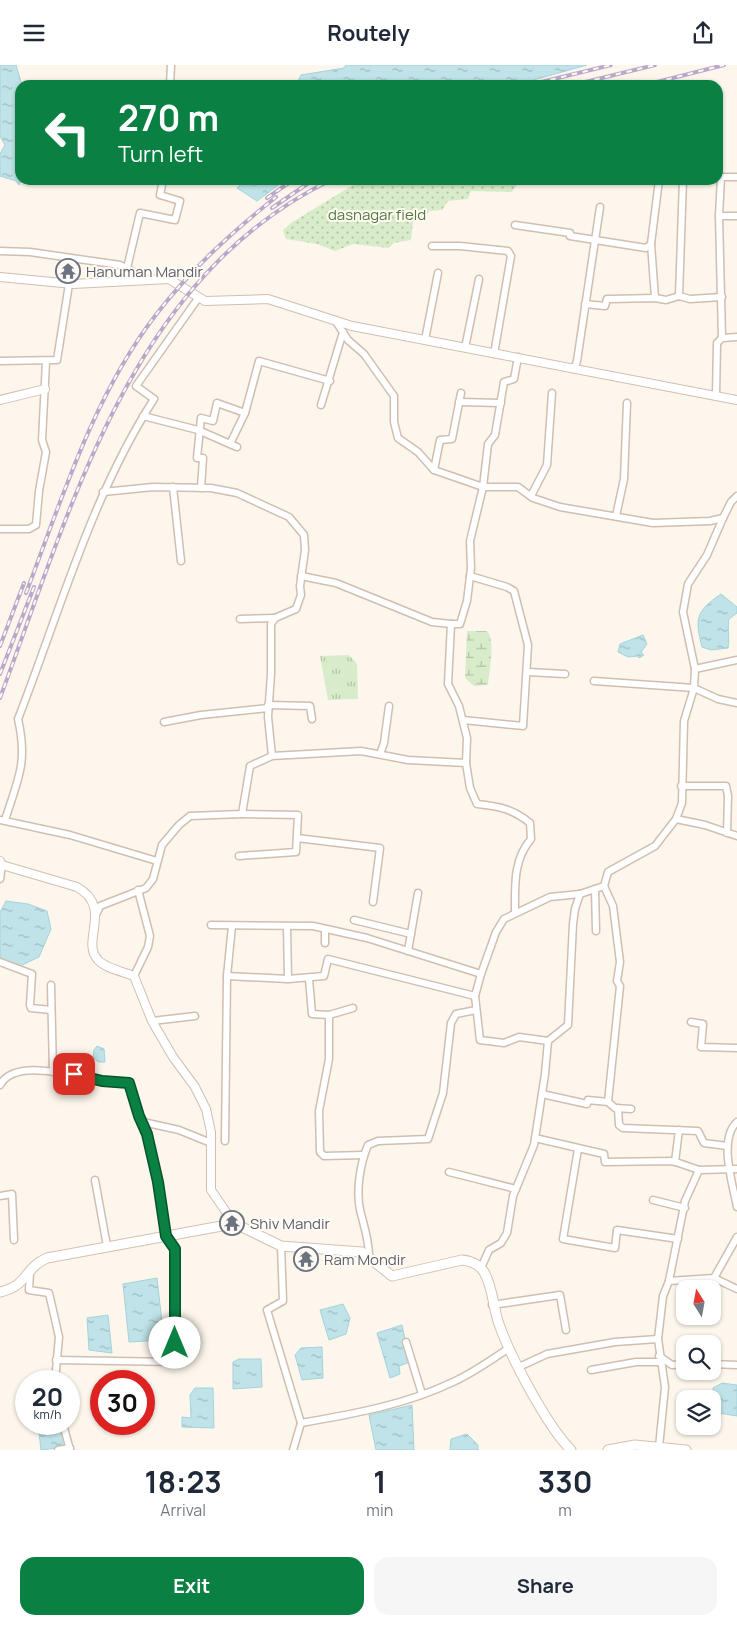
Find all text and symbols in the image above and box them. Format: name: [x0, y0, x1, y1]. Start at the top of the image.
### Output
text: Routely: [327, 18, 410, 48]
icon: menu: [20, 19, 48, 47]
icon: share: [689, 19, 717, 47]
text: 270 m: [118, 94, 219, 142]
icon: left: [35, 100, 100, 165]
text: Turn left: [118, 139, 203, 169]
park label: dasnagar field: [328, 204, 426, 225]
temple icon: Hanuman Mandir: [55, 258, 81, 284]
place label: Hanuman Mandir: [86, 261, 204, 282]
pin: [53, 1053, 95, 1095]
icon: arrive: [60, 1060, 88, 1088]
temple icon: Shiv Mandir: [219, 1210, 245, 1236]
place label: Shiv Mandir: [250, 1213, 330, 1234]
temple icon: Ram Mondir: [293, 1246, 319, 1272]
place label: Ram Mondir: [324, 1249, 406, 1270]
north arrow: [676, 1280, 721, 1325]
map controls: [676, 1280, 721, 1435]
position arrow: [148, 1316, 200, 1368]
button: search: [676, 1335, 721, 1380]
speed limit sign: 30: [90, 1370, 155, 1435]
text: 20: [32, 1379, 63, 1414]
button: layers: [676, 1390, 721, 1435]
text: km/h: [34, 1406, 61, 1423]
text: 18:23: [145, 1461, 222, 1502]
text: 1: [373, 1461, 386, 1502]
text: 330: [538, 1461, 592, 1502]
text: Arrival: [160, 1499, 206, 1521]
text: min: [366, 1499, 393, 1521]
text: m: [558, 1499, 572, 1521]
button: Exit: [20, 1557, 364, 1615]
button: Share: [374, 1557, 717, 1615]

